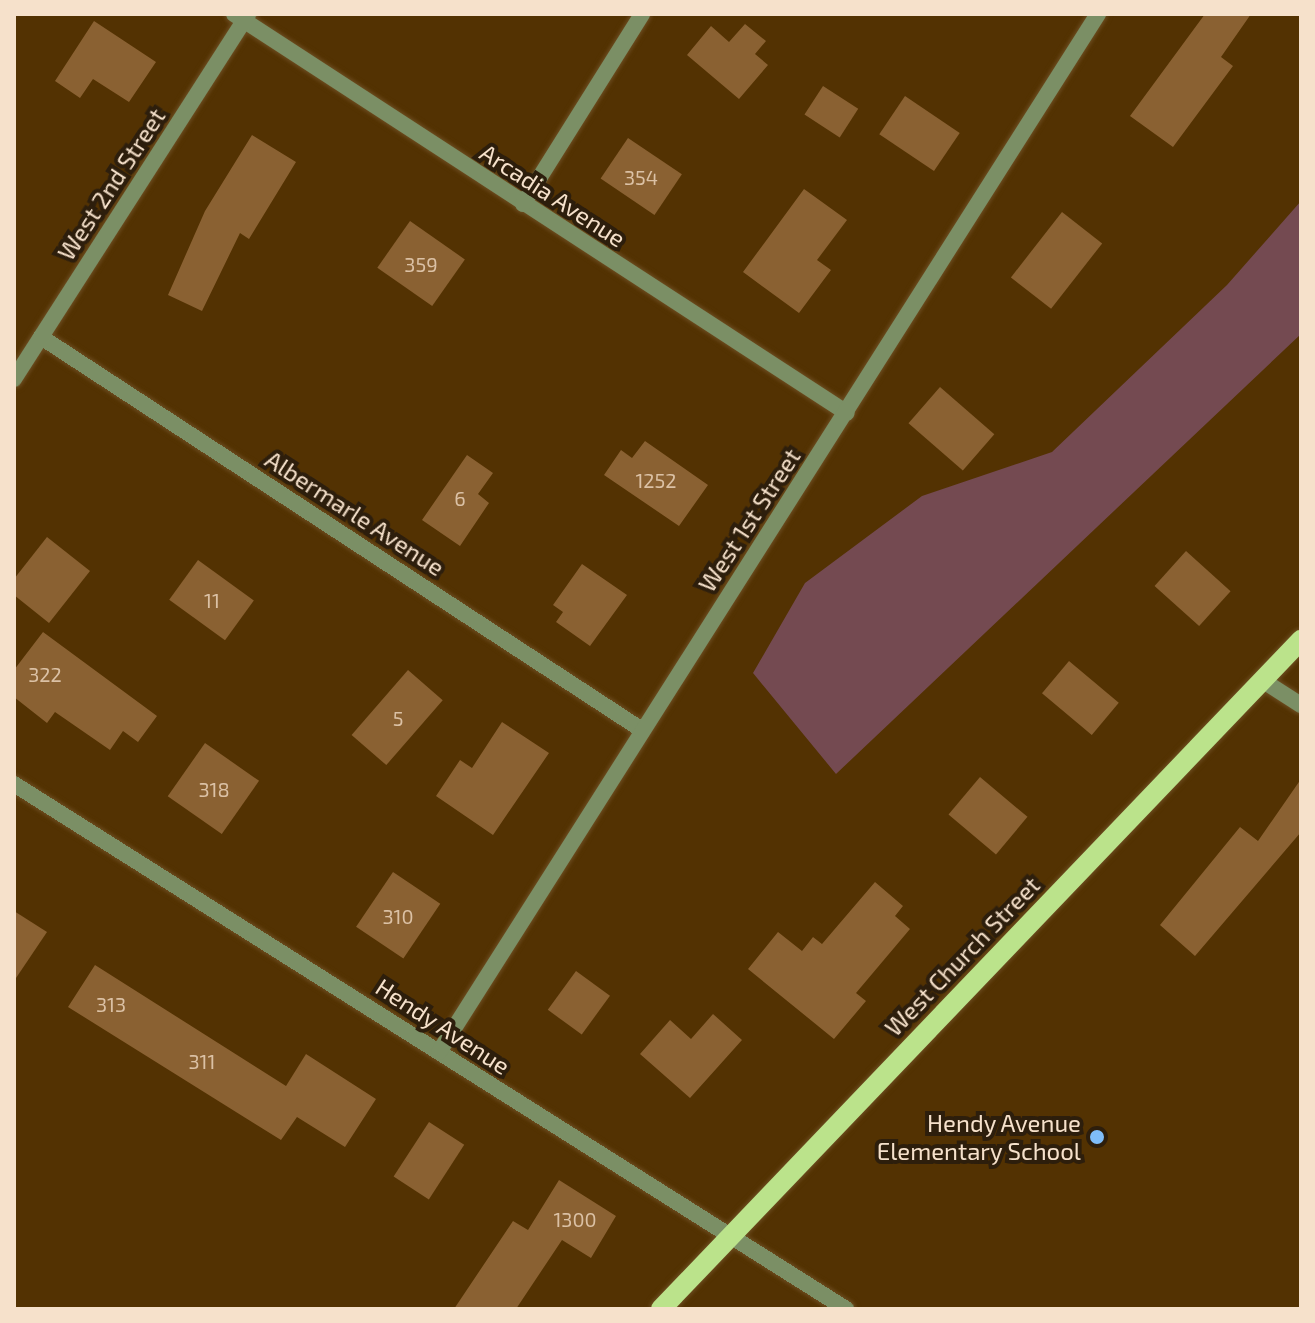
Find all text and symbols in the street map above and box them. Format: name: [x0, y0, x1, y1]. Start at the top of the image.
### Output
street label: West 2nd Street: [51, 103, 171, 265]
street label: Arcadia Avenue: [475, 137, 631, 253]
house number: 354: [624, 165, 658, 189]
house number: 359: [404, 252, 438, 276]
street label: West 1st Street: [692, 443, 806, 597]
street label: Albermarle Avenue: [260, 444, 450, 582]
house number: 1252: [635, 468, 677, 492]
house number: 6: [454, 486, 466, 510]
house number: 11: [204, 588, 220, 612]
house number: 322: [28, 662, 62, 686]
house number: 5: [393, 706, 403, 730]
house number: 318: [198, 777, 230, 801]
street label: West Church Street: [879, 870, 1045, 1042]
house number: 310: [382, 904, 414, 928]
street label: Hendy Avenue: [370, 972, 516, 1080]
house number: 313: [96, 992, 126, 1016]
house number: 311: [188, 1049, 216, 1073]
place label: Hendy Avenue Elementary School: [876, 1109, 1081, 1165]
marker: Hendy Avenue Elementary School: [1088, 1128, 1106, 1146]
house number: 1300: [553, 1207, 597, 1231]

